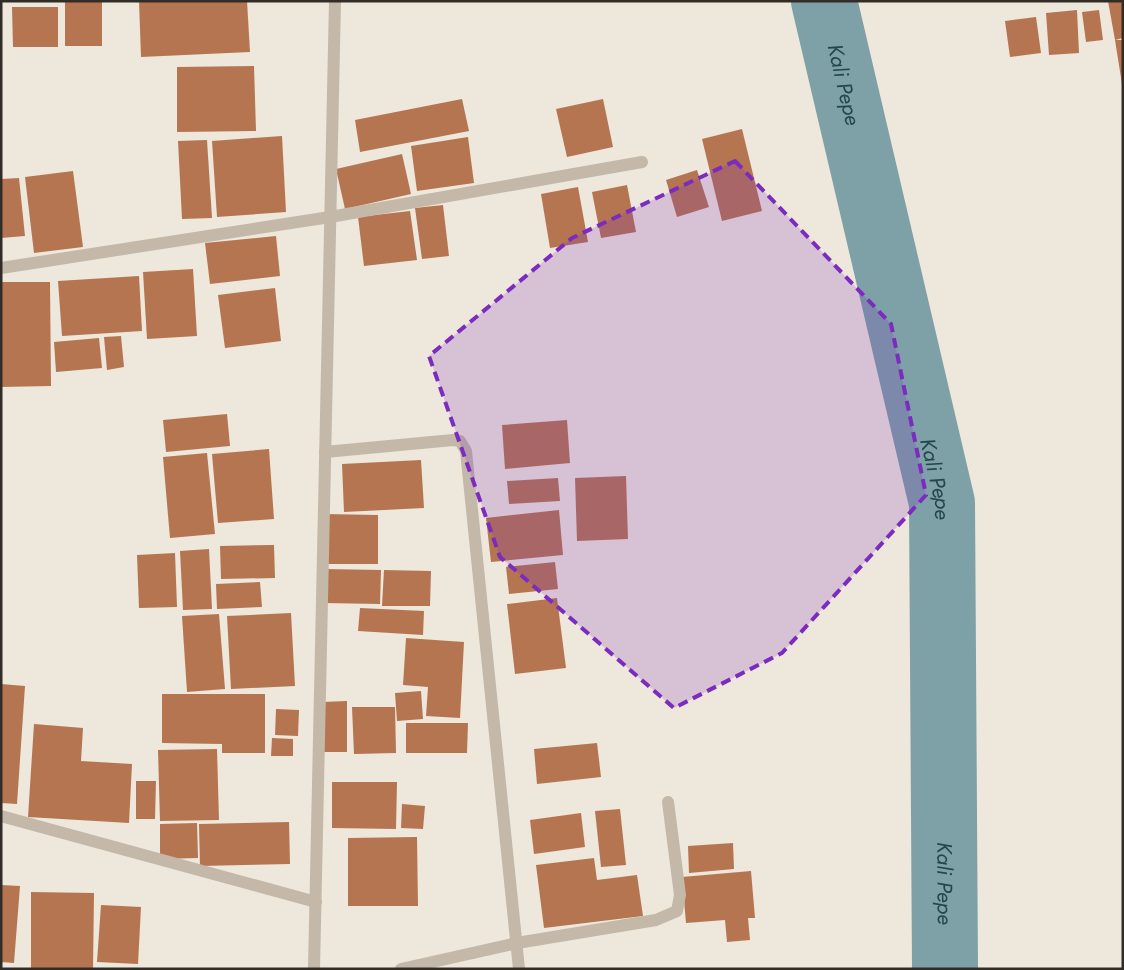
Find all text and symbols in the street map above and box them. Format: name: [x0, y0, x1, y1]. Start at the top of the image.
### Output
water label: Kali Pepe: [820, 41, 868, 129]
water label: Kali Pepe: [912, 435, 957, 520]
water label: Kali Pepe: [929, 842, 960, 925]

